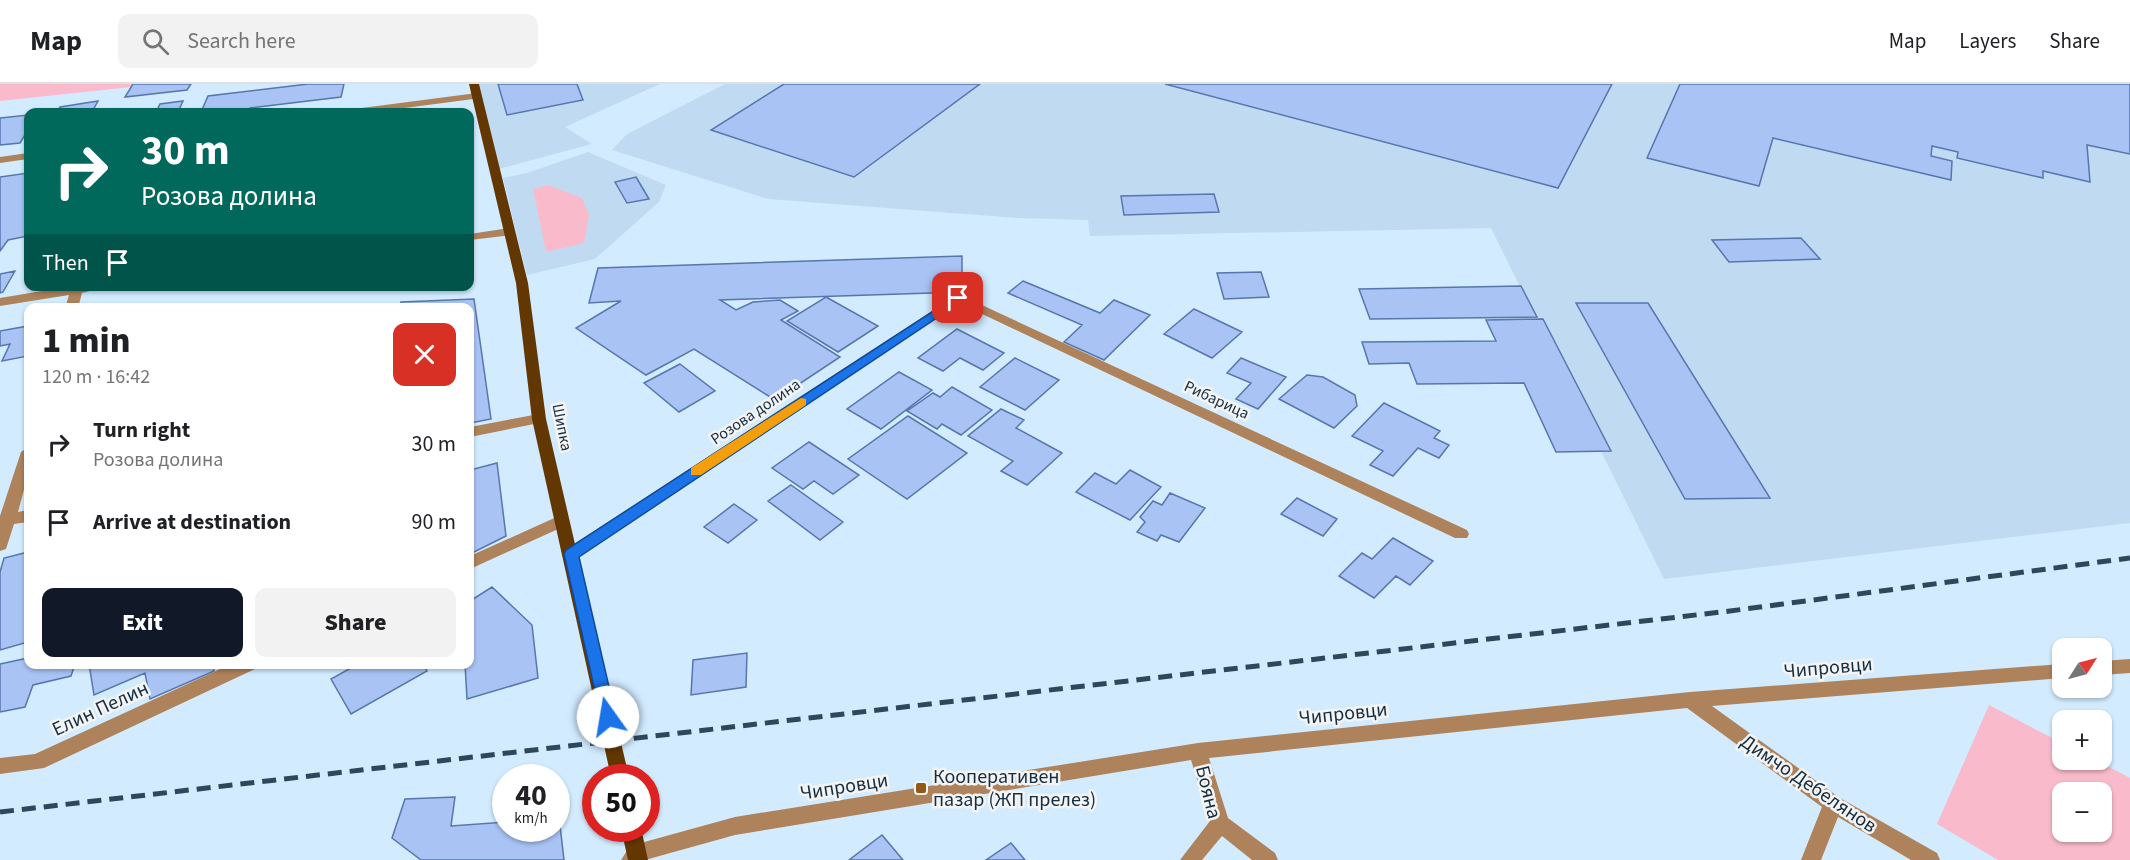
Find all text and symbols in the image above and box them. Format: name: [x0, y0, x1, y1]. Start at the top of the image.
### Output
search box: [118, 14, 538, 68]
text: Map: [30, 21, 82, 61]
icon: search: [139, 25, 172, 58]
text: Search here: [187, 25, 296, 57]
text: Map: [1889, 26, 1926, 56]
text: Layers: [1959, 26, 2016, 56]
text: Share: [2049, 26, 2100, 56]
text: 30 m: [141, 121, 230, 181]
icon: right: [42, 132, 120, 210]
text: Розова долина: [141, 177, 317, 216]
icon: arrive: [101, 246, 134, 279]
text: Then: [42, 247, 89, 279]
pin: [932, 272, 983, 323]
icon: arrive: [941, 281, 974, 314]
text: 1 min: [42, 315, 130, 366]
button: close: [393, 323, 456, 386]
text: 120 m · 16:42: [42, 363, 150, 391]
street label: Розова долина: [706, 374, 805, 450]
street label: Рибарица: [1180, 375, 1253, 425]
street label: Шипка: [547, 402, 577, 453]
text: Turn right: [93, 414, 190, 446]
icon: right: [42, 428, 75, 461]
text: 30 m: [411, 428, 456, 460]
text: Розова долина: [93, 446, 223, 474]
icon: arrive: [42, 506, 75, 539]
text: Arrive at destination: [93, 506, 291, 538]
text: 90 m: [411, 506, 456, 538]
button: Exit: [42, 588, 243, 657]
button: Share: [255, 588, 456, 657]
north arrow: [2052, 638, 2112, 698]
map controls: [2052, 638, 2112, 842]
street label: Чипровци: [1783, 650, 1874, 686]
street label: Елин Пелин: [48, 674, 153, 744]
position arrow: [576, 685, 640, 749]
street label: Чипровци: [1297, 695, 1389, 733]
button: +: [2052, 710, 2112, 770]
street label: Димчо Дебелянов: [1735, 728, 1882, 840]
place label: Кооперативен пазар (ЖП прелез): [933, 763, 1096, 814]
street label: Бояна: [1188, 763, 1228, 822]
speed limit sign: 50: [582, 764, 660, 842]
street label: Чипровци: [798, 766, 890, 808]
text: 40: [515, 774, 547, 817]
marker: Кооперативен пазар (ЖП прелез): [914, 781, 928, 795]
button: −: [2052, 782, 2112, 842]
text: km/h: [514, 808, 548, 829]

